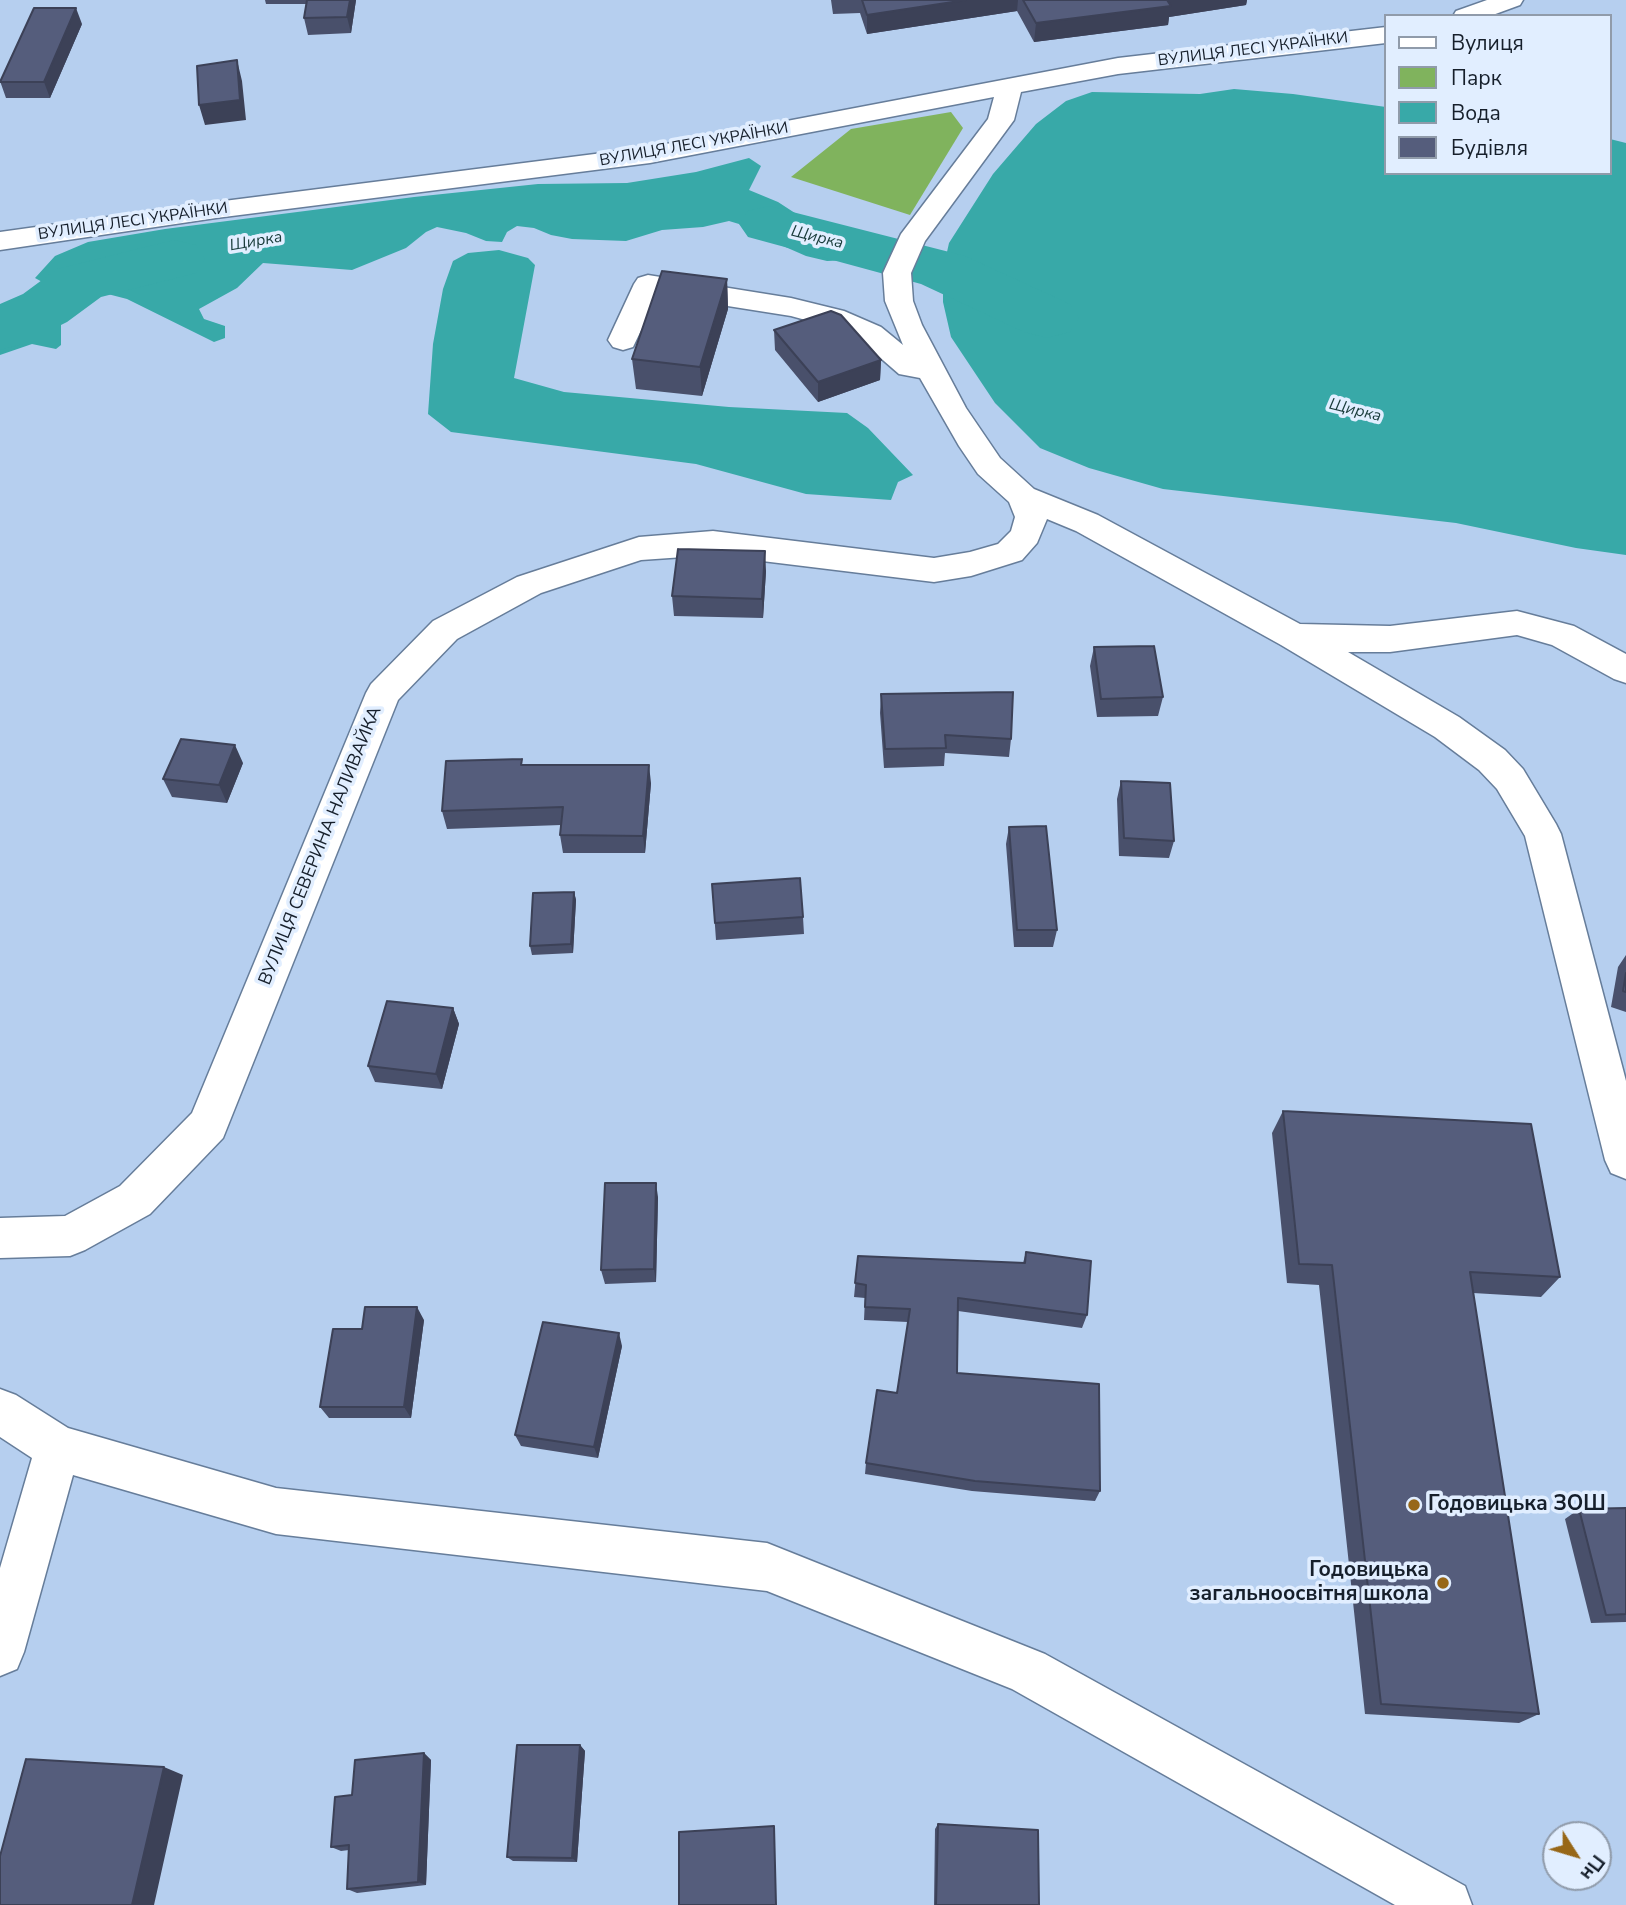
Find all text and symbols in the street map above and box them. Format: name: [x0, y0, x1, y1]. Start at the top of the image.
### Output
legend: [1384, 14, 1612, 175]
street label: ВУЛИЦЯ ЛЕСІ УКРАЇНКИ: [1157, 29, 1349, 71]
text: Вулиця: [1451, 29, 1524, 57]
text: Парк: [1451, 64, 1502, 92]
text: Вода: [1451, 99, 1501, 127]
street label: ВУЛИЦЯ ЛЕСІ УКРАЇНКИ: [598, 119, 790, 171]
text: Будівля: [1451, 134, 1528, 162]
street label: ВУЛИЦЯ ЛЕСІ УКРАЇНКИ: [37, 199, 229, 245]
water label: Щирка: [789, 222, 845, 254]
water label: Щирка: [228, 228, 284, 256]
water label: Щирка: [1327, 395, 1383, 427]
street label: ВУЛИЦЯ СЕВЕРИНА НАЛИВАЙКА: [255, 704, 387, 988]
place label: Годовицька ЗОШ: [1428, 1492, 1606, 1518]
marker: Годовицька ЗОШ: [1406, 1497, 1422, 1513]
place label: Годовицька загальноосвітня школа: [1190, 1558, 1429, 1608]
marker: Годовицька загальноосвітня школа: [1435, 1575, 1451, 1591]
north arrow: [1542, 1821, 1612, 1891]
text: Пн: [1574, 1849, 1610, 1886]

